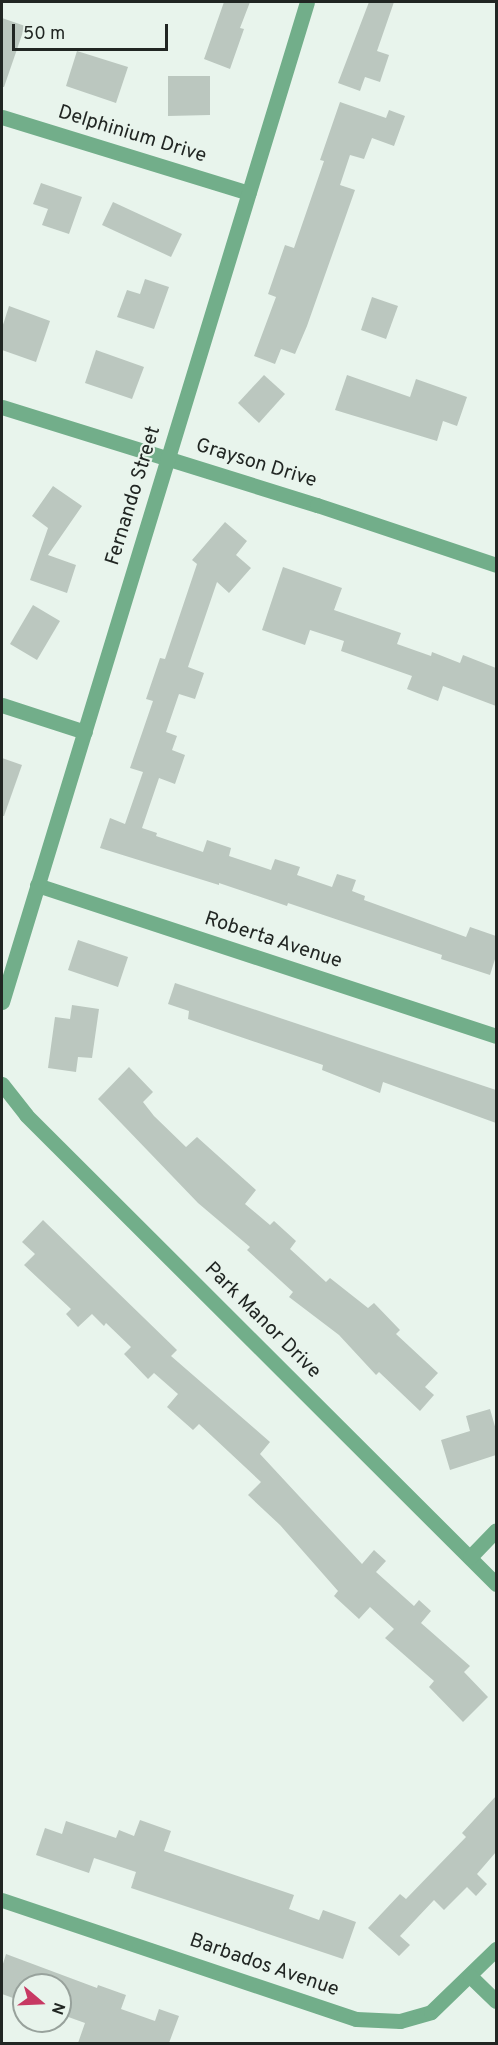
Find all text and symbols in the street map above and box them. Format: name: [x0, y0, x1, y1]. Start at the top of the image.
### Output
scale bar: [15, 12, 171, 50]
text: 50 m: [23, 23, 65, 46]
street label: Delphinium Drive: [55, 101, 209, 169]
street label: Fernando Street: [101, 424, 167, 568]
street label: Grayson Drive: [193, 434, 319, 494]
street label: Roberta Avenue: [201, 907, 345, 975]
street label: Park Manor Drive: [199, 1258, 325, 1384]
street label: Barbados Avenue: [186, 1929, 342, 2003]
north arrow: [12, 1973, 72, 2033]
text: N: [46, 2000, 68, 2017]

